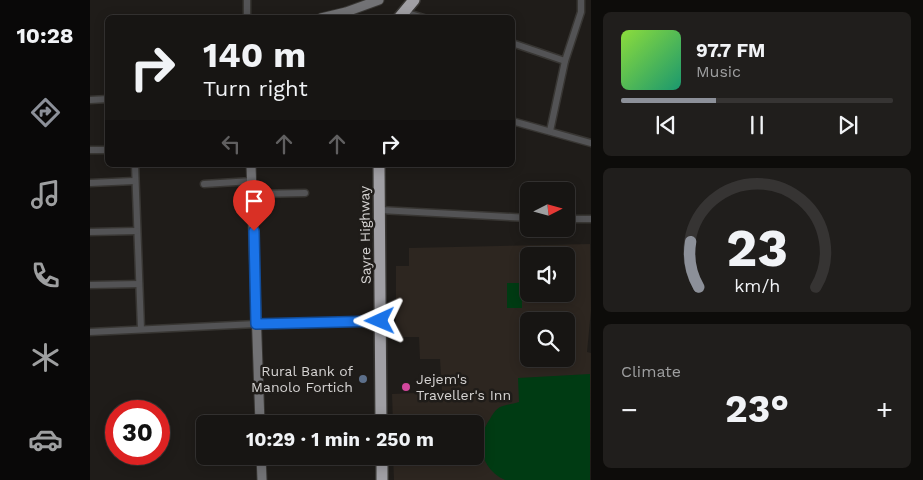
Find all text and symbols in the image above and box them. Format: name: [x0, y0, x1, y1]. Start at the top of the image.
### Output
text: 10:28: [16, 23, 74, 48]
text: 140 m: [203, 34, 306, 76]
icon: right: [120, 35, 185, 100]
text: 97.7 FM: [696, 39, 765, 62]
text: Music: [696, 62, 741, 81]
text: Turn right: [203, 76, 308, 101]
icon: directions: [28, 95, 63, 130]
icon: previous: [652, 111, 680, 139]
icon: pause: [743, 111, 771, 139]
icon: next: [834, 111, 862, 139]
icon: left: [217, 130, 245, 158]
icon: ahead: [270, 130, 298, 158]
icon: ahead: [323, 130, 351, 158]
icon: right: [376, 130, 404, 158]
icon: music: [28, 177, 63, 212]
pin: [233, 180, 275, 231]
north arrow: [520, 182, 575, 238]
map controls: [520, 182, 575, 367]
street label: Sayre Highway: [356, 185, 374, 284]
icon: arrive: [240, 187, 268, 215]
text: 23: [726, 218, 788, 279]
button: sound: [520, 247, 575, 302]
icon: phone: [28, 258, 63, 293]
text: km/h: [734, 275, 780, 296]
position arrow: [353, 294, 405, 346]
button: search: [520, 312, 575, 367]
icon: climate: [28, 340, 63, 375]
text: Climate: [621, 362, 681, 381]
place label: Rural Bank of Manolo Fortich: [251, 363, 353, 395]
place label: Jejem's Traveller's Inn: [416, 371, 511, 403]
marker: Rural Bank of Manolo Fortich: [357, 373, 369, 385]
marker: Jejem's Traveller's Inn: [400, 381, 412, 393]
text: 23°: [725, 387, 789, 431]
text: −: [621, 393, 638, 426]
text: +: [876, 393, 893, 426]
speed limit sign: 30: [105, 400, 170, 465]
icon: car: [28, 422, 63, 457]
text: 10:29 · 1 min · 250 m: [246, 428, 434, 451]

